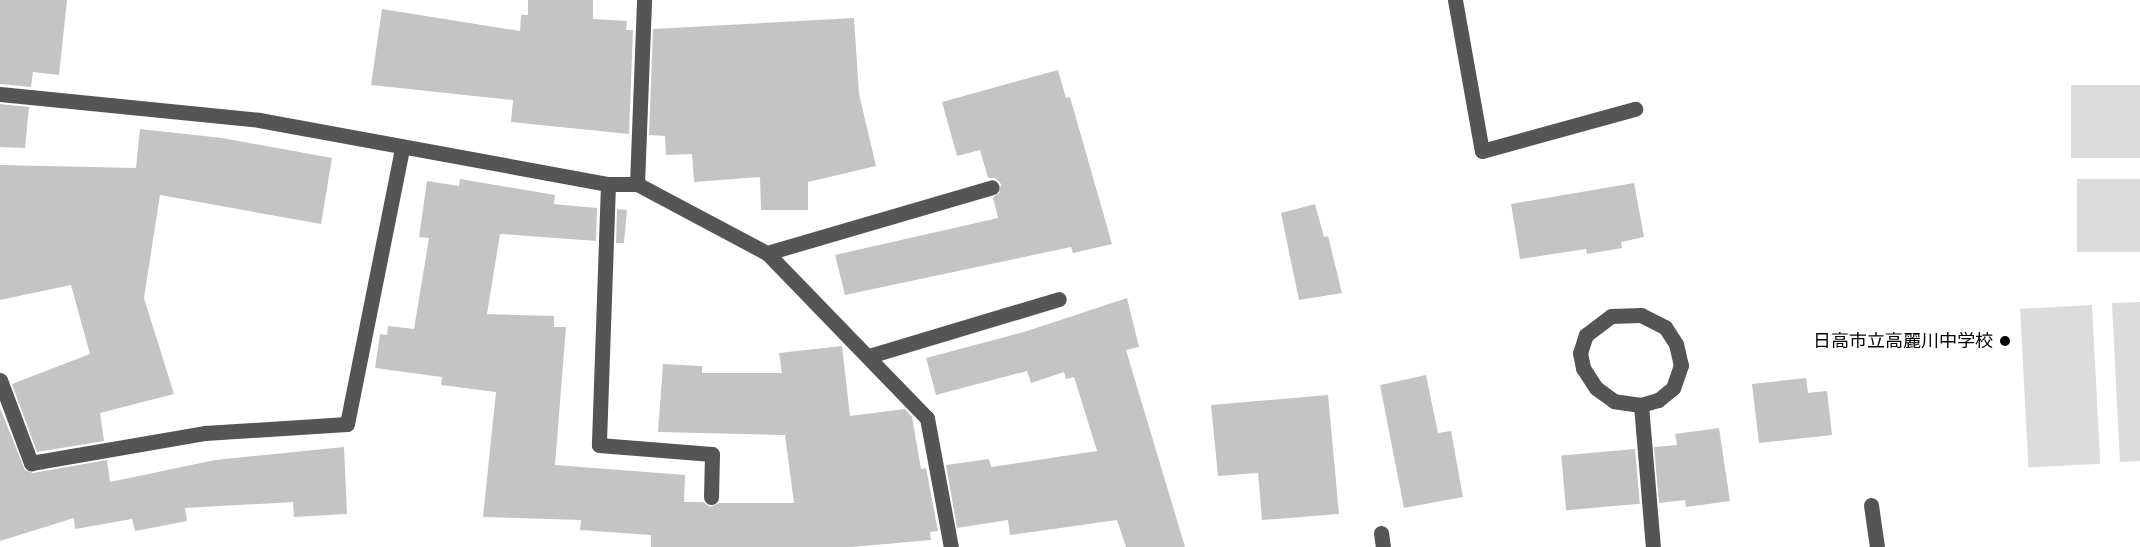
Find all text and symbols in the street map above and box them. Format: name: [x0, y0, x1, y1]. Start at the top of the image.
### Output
place label: 日高市立高麗川中学校: [1813, 330, 1993, 352]
marker: 日高市立高麗川中学校: [1998, 334, 2012, 348]

